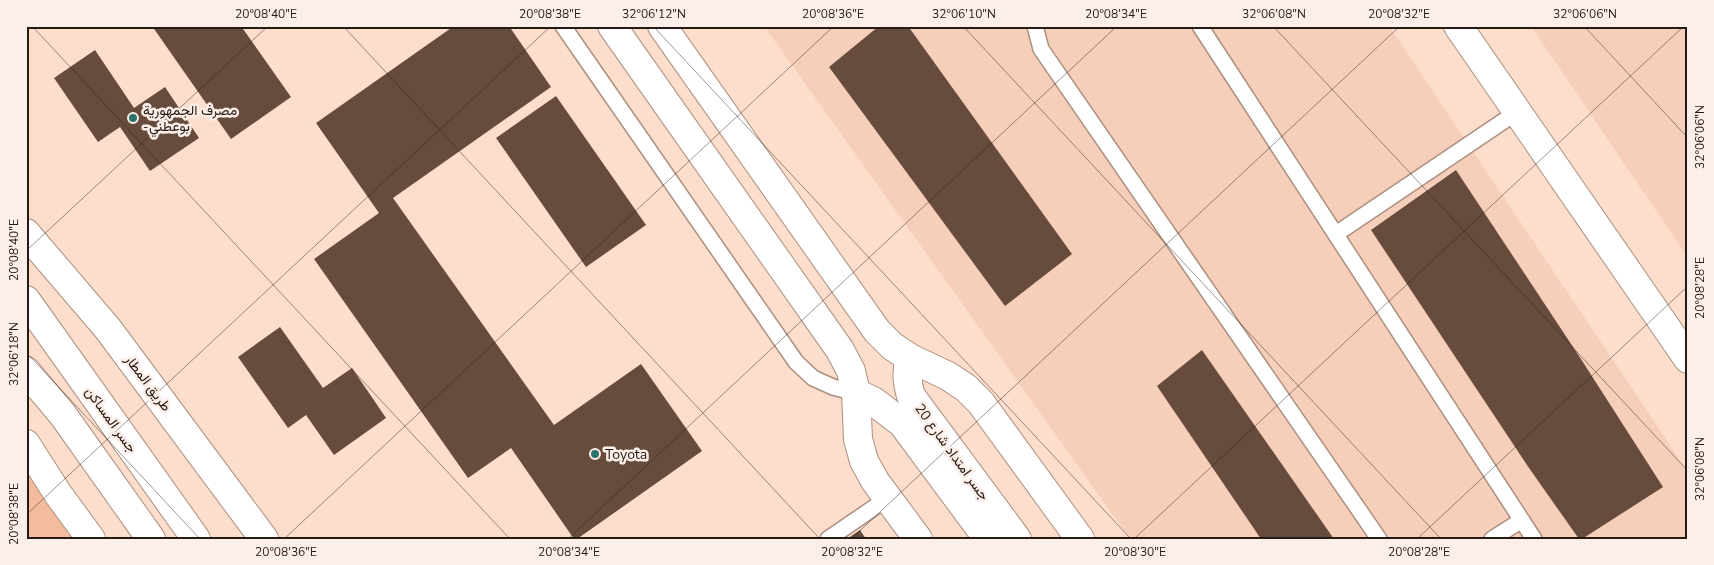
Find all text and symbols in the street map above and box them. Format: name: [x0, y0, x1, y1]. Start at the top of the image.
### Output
text: 20°08'40"E: [235, 6, 297, 22]
text: 20°08'38"E: [519, 6, 581, 22]
text: 32°06'12"N: [622, 6, 686, 22]
text: 20°08'36"E: [802, 6, 864, 22]
text: 32°06'10"N: [932, 6, 996, 22]
text: 20°08'34"E: [1085, 6, 1147, 22]
text: 32°06'08"N: [1242, 6, 1306, 22]
text: 20°08'32"E: [1368, 6, 1430, 22]
text: 32°06'06"N: [1553, 6, 1617, 22]
place label: مصرف الجمهورية -بوعطني: [143, 101, 237, 138]
text: 32°06'06"N: [1692, 105, 1708, 169]
marker: مصرف الجمهورية -بوعطني: [127, 112, 139, 124]
text: 20°08'40"E: [6, 219, 22, 281]
text: 20°08'28"E: [1692, 257, 1708, 319]
text: 32°06'18"N: [6, 322, 22, 386]
street label: طريق المطار: [120, 350, 176, 415]
street label: جسر المساكن: [81, 383, 141, 457]
street label: جسر امتداد شارع 20: [910, 400, 994, 505]
text: 32°06'08"N: [1692, 437, 1708, 501]
place label: Toyota: [605, 445, 647, 464]
marker: Toyota: [589, 448, 601, 460]
text: 20°08'38"E: [6, 483, 22, 545]
text: 20°08'36"E: [255, 544, 317, 560]
text: 20°08'34"E: [538, 544, 600, 560]
text: 20°08'32"E: [821, 544, 883, 560]
text: 20°08'30"E: [1104, 544, 1166, 560]
text: 20°08'28"E: [1388, 544, 1450, 560]

